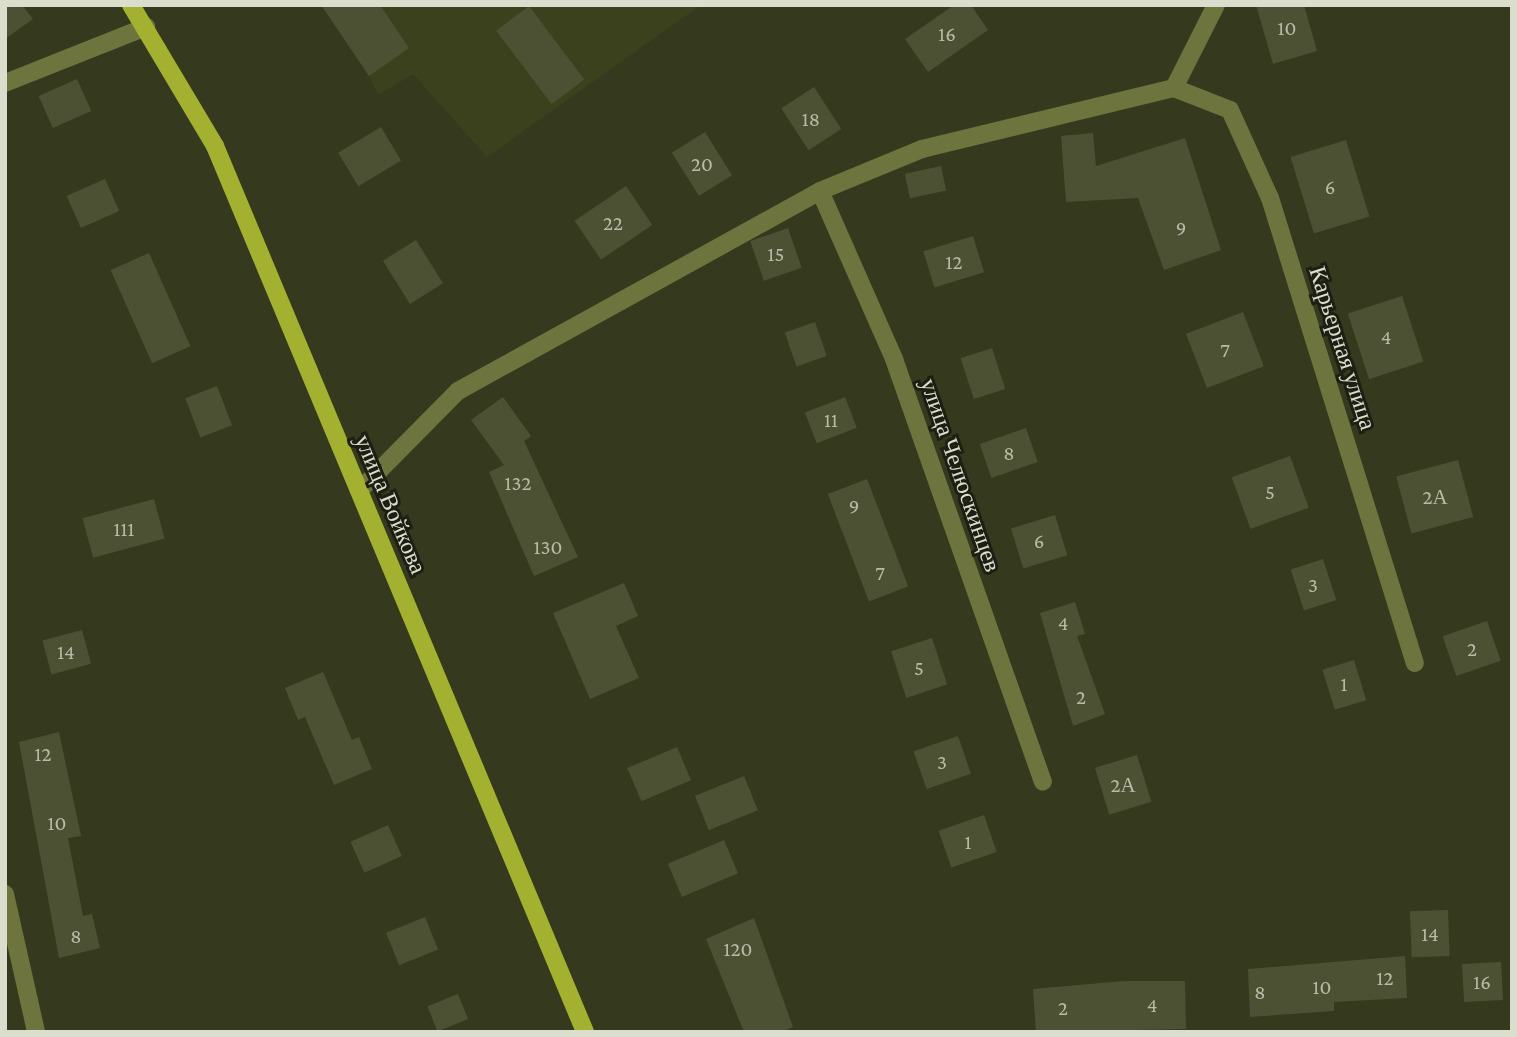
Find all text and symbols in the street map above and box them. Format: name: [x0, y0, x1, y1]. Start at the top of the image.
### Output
house number: 10: [1278, 15, 1296, 41]
house number: 16: [938, 21, 956, 47]
house number: 18: [802, 106, 820, 132]
house number: 20: [691, 151, 713, 177]
house number: 6: [1325, 174, 1335, 200]
house number: 22: [603, 210, 623, 236]
house number: 9: [1176, 215, 1186, 241]
house number: 15: [768, 241, 784, 267]
house number: 12: [946, 249, 962, 275]
street label: Карьерная улица: [1303, 263, 1383, 433]
house number: 4: [1381, 324, 1391, 350]
house number: 7: [1220, 337, 1230, 363]
street label: улица Челюскинцев: [914, 374, 1008, 576]
house number: 11: [824, 407, 838, 433]
street label: улица Войкова: [349, 430, 433, 578]
house number: 8: [1003, 440, 1015, 466]
house number: 132: [505, 470, 531, 496]
house number: 5: [1265, 479, 1275, 505]
house number: 2А: [1422, 484, 1448, 510]
house number: 9: [849, 493, 859, 519]
house number: 111: [114, 516, 134, 542]
house number: 6: [1034, 528, 1044, 554]
house number: 130: [534, 534, 562, 560]
house number: 7: [875, 560, 885, 586]
house number: 3: [1308, 572, 1318, 598]
house number: 4: [1058, 610, 1068, 636]
house number: 2: [1467, 636, 1477, 662]
house number: 14: [57, 639, 75, 665]
house number: 5: [914, 655, 924, 681]
house number: 1: [1341, 671, 1347, 697]
house number: 2: [1076, 684, 1086, 710]
house number: 12: [35, 741, 51, 767]
house number: 3: [937, 749, 947, 775]
house number: 2А: [1110, 772, 1136, 798]
house number: 10: [48, 810, 66, 836]
house number: 1: [965, 829, 971, 855]
house number: 14: [1421, 921, 1439, 947]
house number: 8: [70, 923, 82, 949]
house number: 120: [724, 936, 752, 962]
house number: 12: [1377, 965, 1393, 991]
house number: 16: [1473, 969, 1491, 995]
house number: 10: [1313, 974, 1331, 1000]
house number: 8: [1254, 979, 1266, 1005]
house number: 4: [1147, 992, 1157, 1018]
house number: 2: [1058, 995, 1068, 1021]

